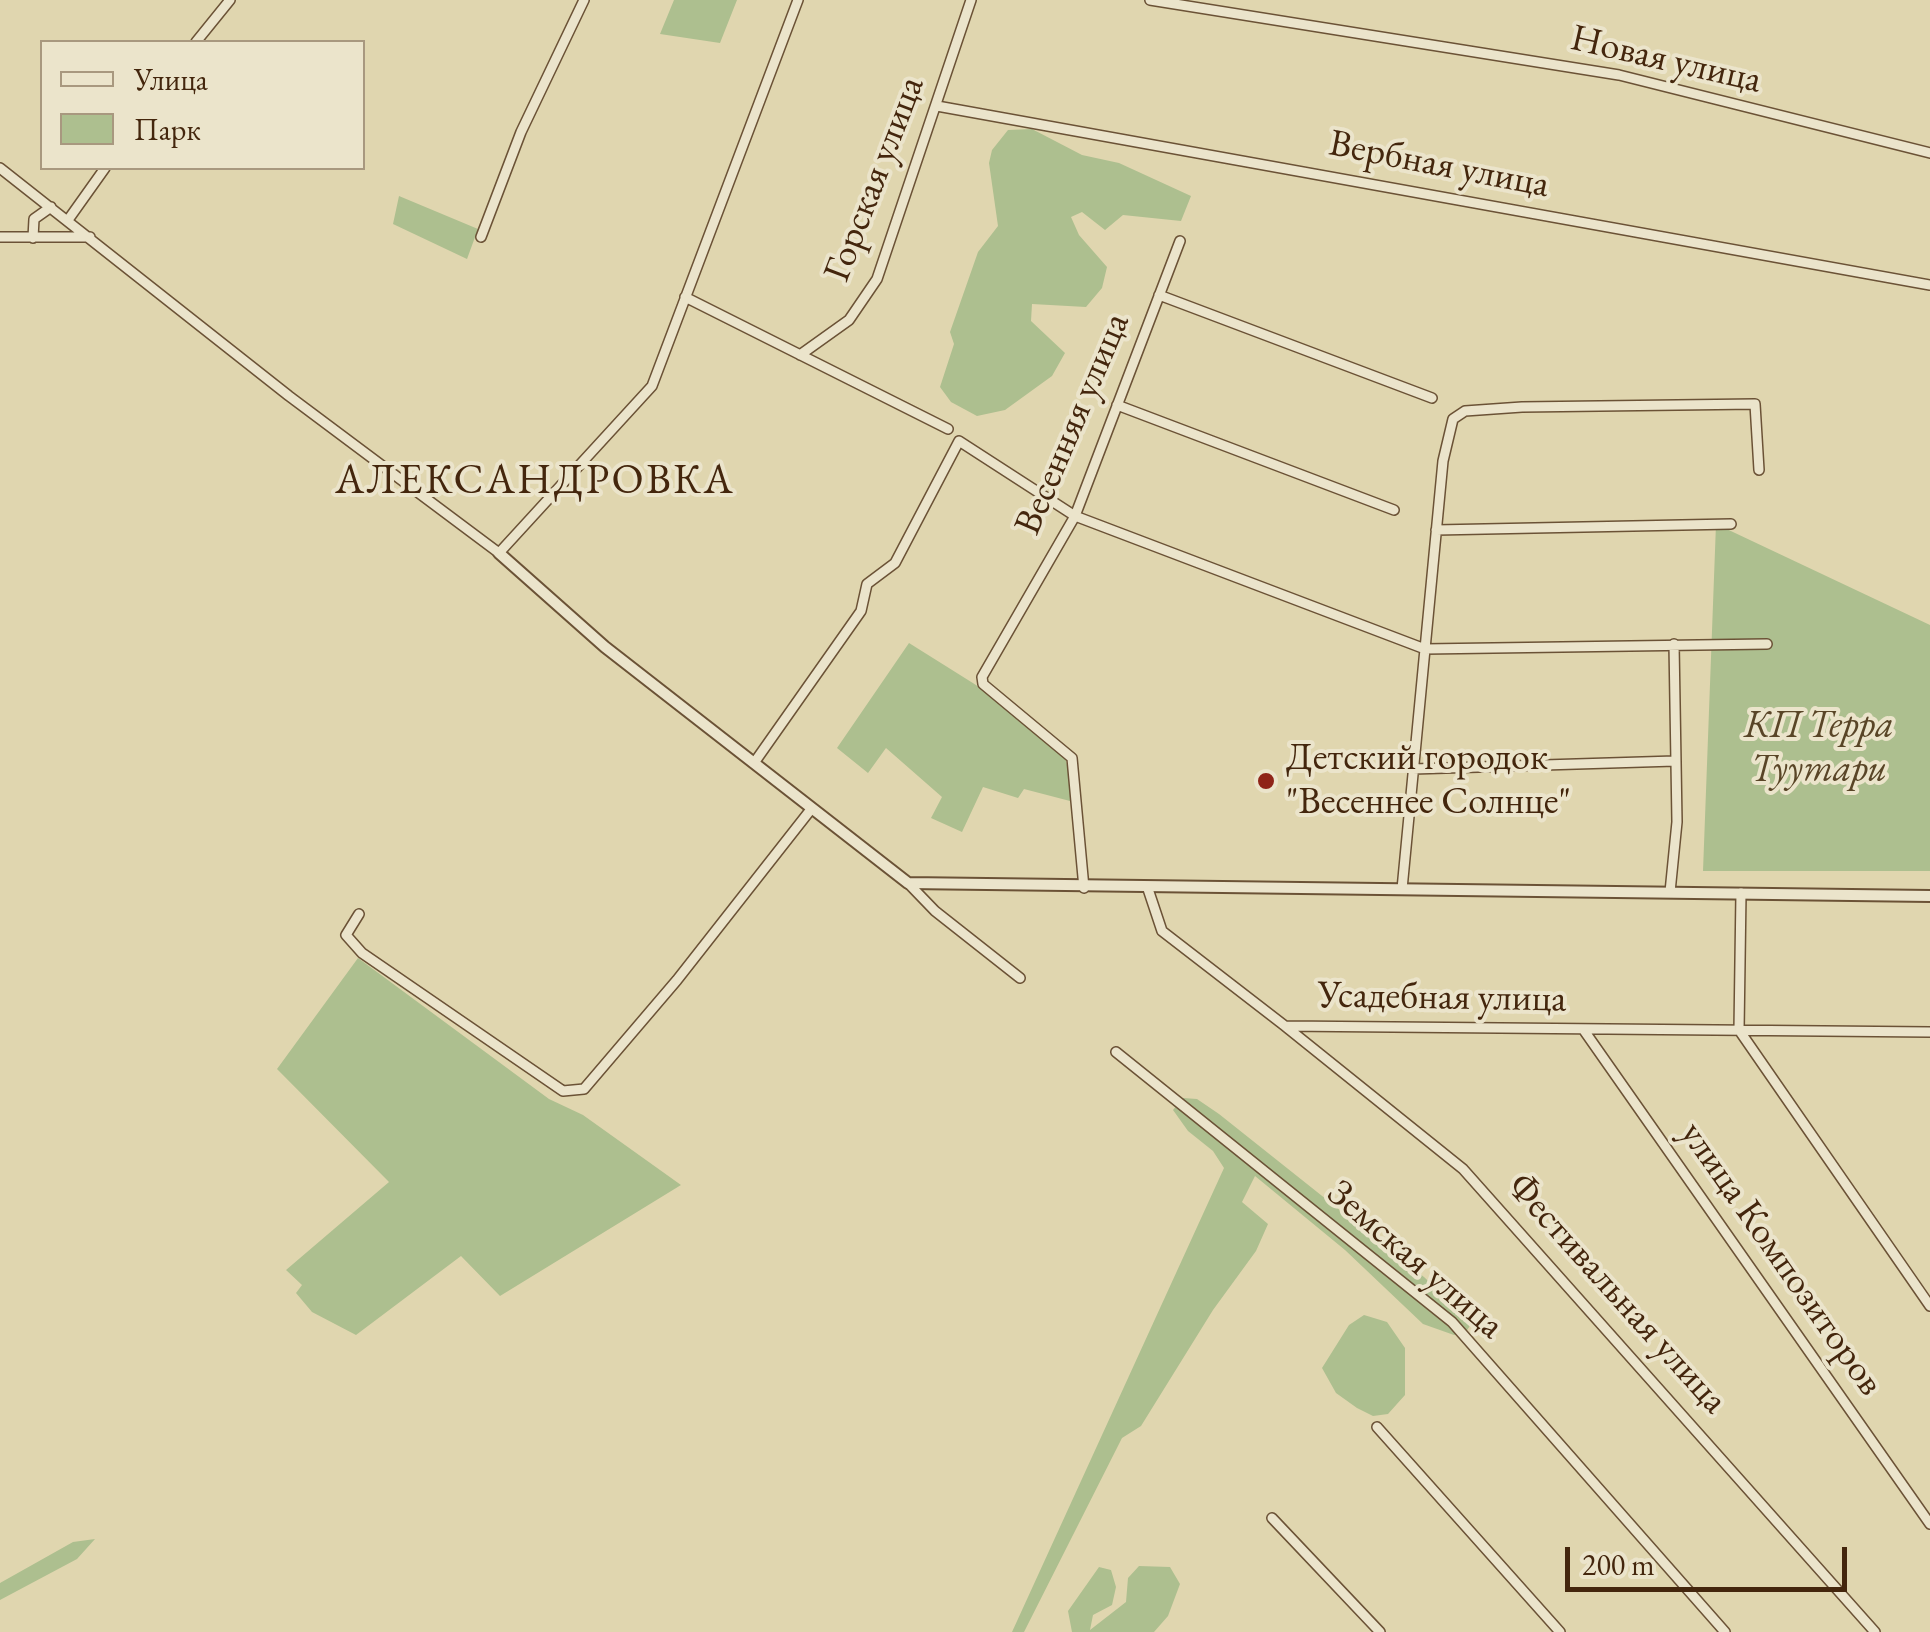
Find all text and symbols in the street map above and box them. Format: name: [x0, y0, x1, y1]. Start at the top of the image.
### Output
street label: Новая улица: [1566, 16, 1766, 104]
legend: [40, 40, 365, 170]
text: Улица: [134, 60, 208, 99]
street label: Горская улица: [815, 70, 935, 288]
text: Парк: [134, 110, 201, 149]
street label: Вербная улица: [1325, 121, 1553, 209]
street label: Весенняя улица: [1006, 306, 1140, 542]
district label: АЛЕКСАНДРОВКА: [335, 457, 735, 507]
park label: КП Терра Туутари: [1744, 703, 1894, 792]
place label: Детский городок "Весеннее Солнце": [1286, 736, 1571, 826]
marker: Детский городок "Весеннее Солнце": [1255, 770, 1277, 792]
street label: Усадебная улица: [1317, 973, 1567, 1023]
street label: улица Композиторов: [1669, 1113, 1893, 1405]
street label: Фестивальная улица: [1497, 1165, 1737, 1423]
street label: Земская улица: [1317, 1171, 1513, 1349]
scale bar: [1570, 1527, 1852, 1589]
text: 200 m: [1582, 1545, 1655, 1584]

